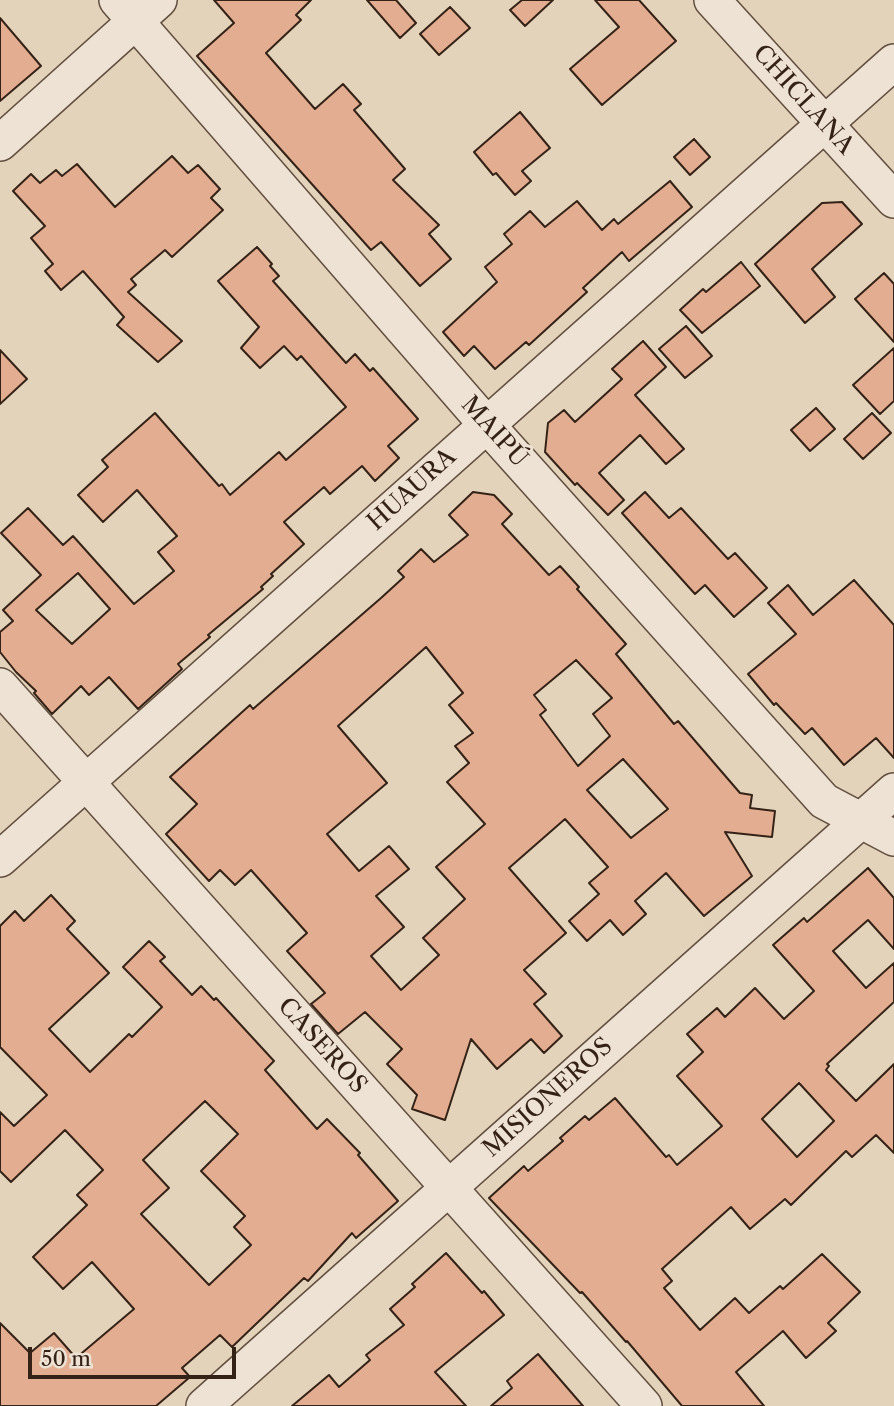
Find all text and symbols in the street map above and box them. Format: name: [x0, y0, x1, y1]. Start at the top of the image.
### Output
street label: CHICLANA: [746, 39, 860, 161]
street label: MAIPÚ: [455, 391, 533, 473]
street label: HUAURA: [362, 443, 462, 537]
street label: CASEROS: [272, 992, 372, 1100]
street label: MISIONEROS: [477, 1032, 619, 1164]
scale bar: [32, 1332, 240, 1376]
text: 50 m: [41, 1346, 91, 1371]

